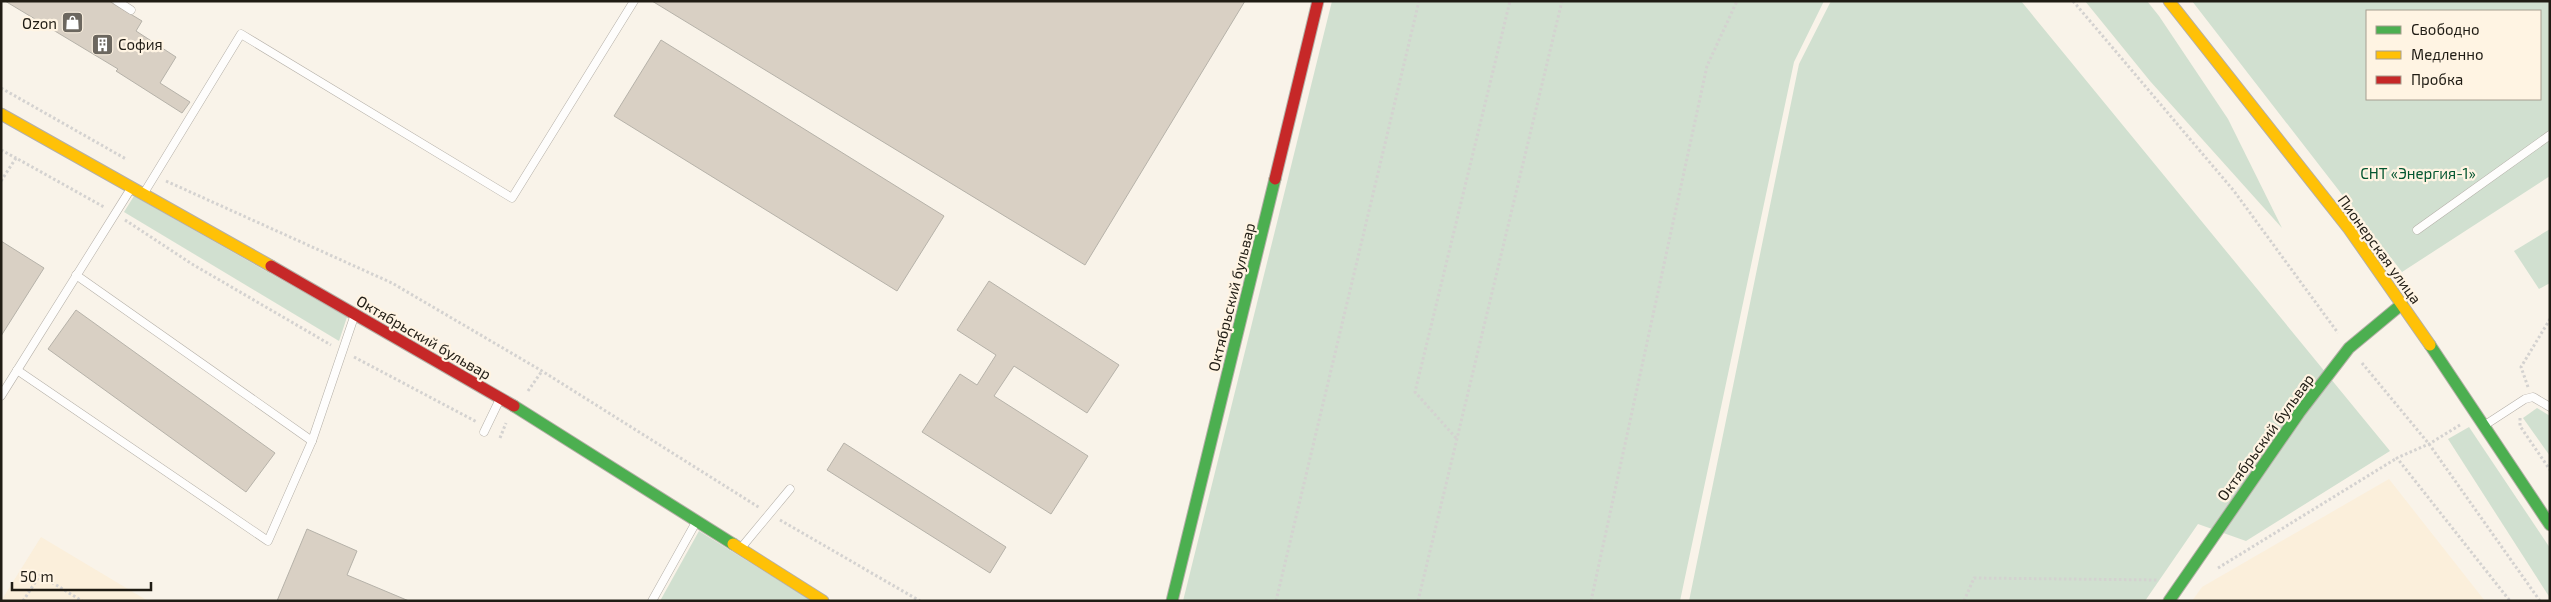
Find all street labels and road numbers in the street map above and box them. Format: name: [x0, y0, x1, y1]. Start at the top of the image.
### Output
street label: Пионерская улица: [2334, 191, 2426, 307]
street label: Октябрьский бульвар: [1204, 221, 1259, 373]
street label: Октябрьский бульвар: [353, 291, 495, 384]
street label: Октябрьский бульвар: [2213, 370, 2318, 505]

